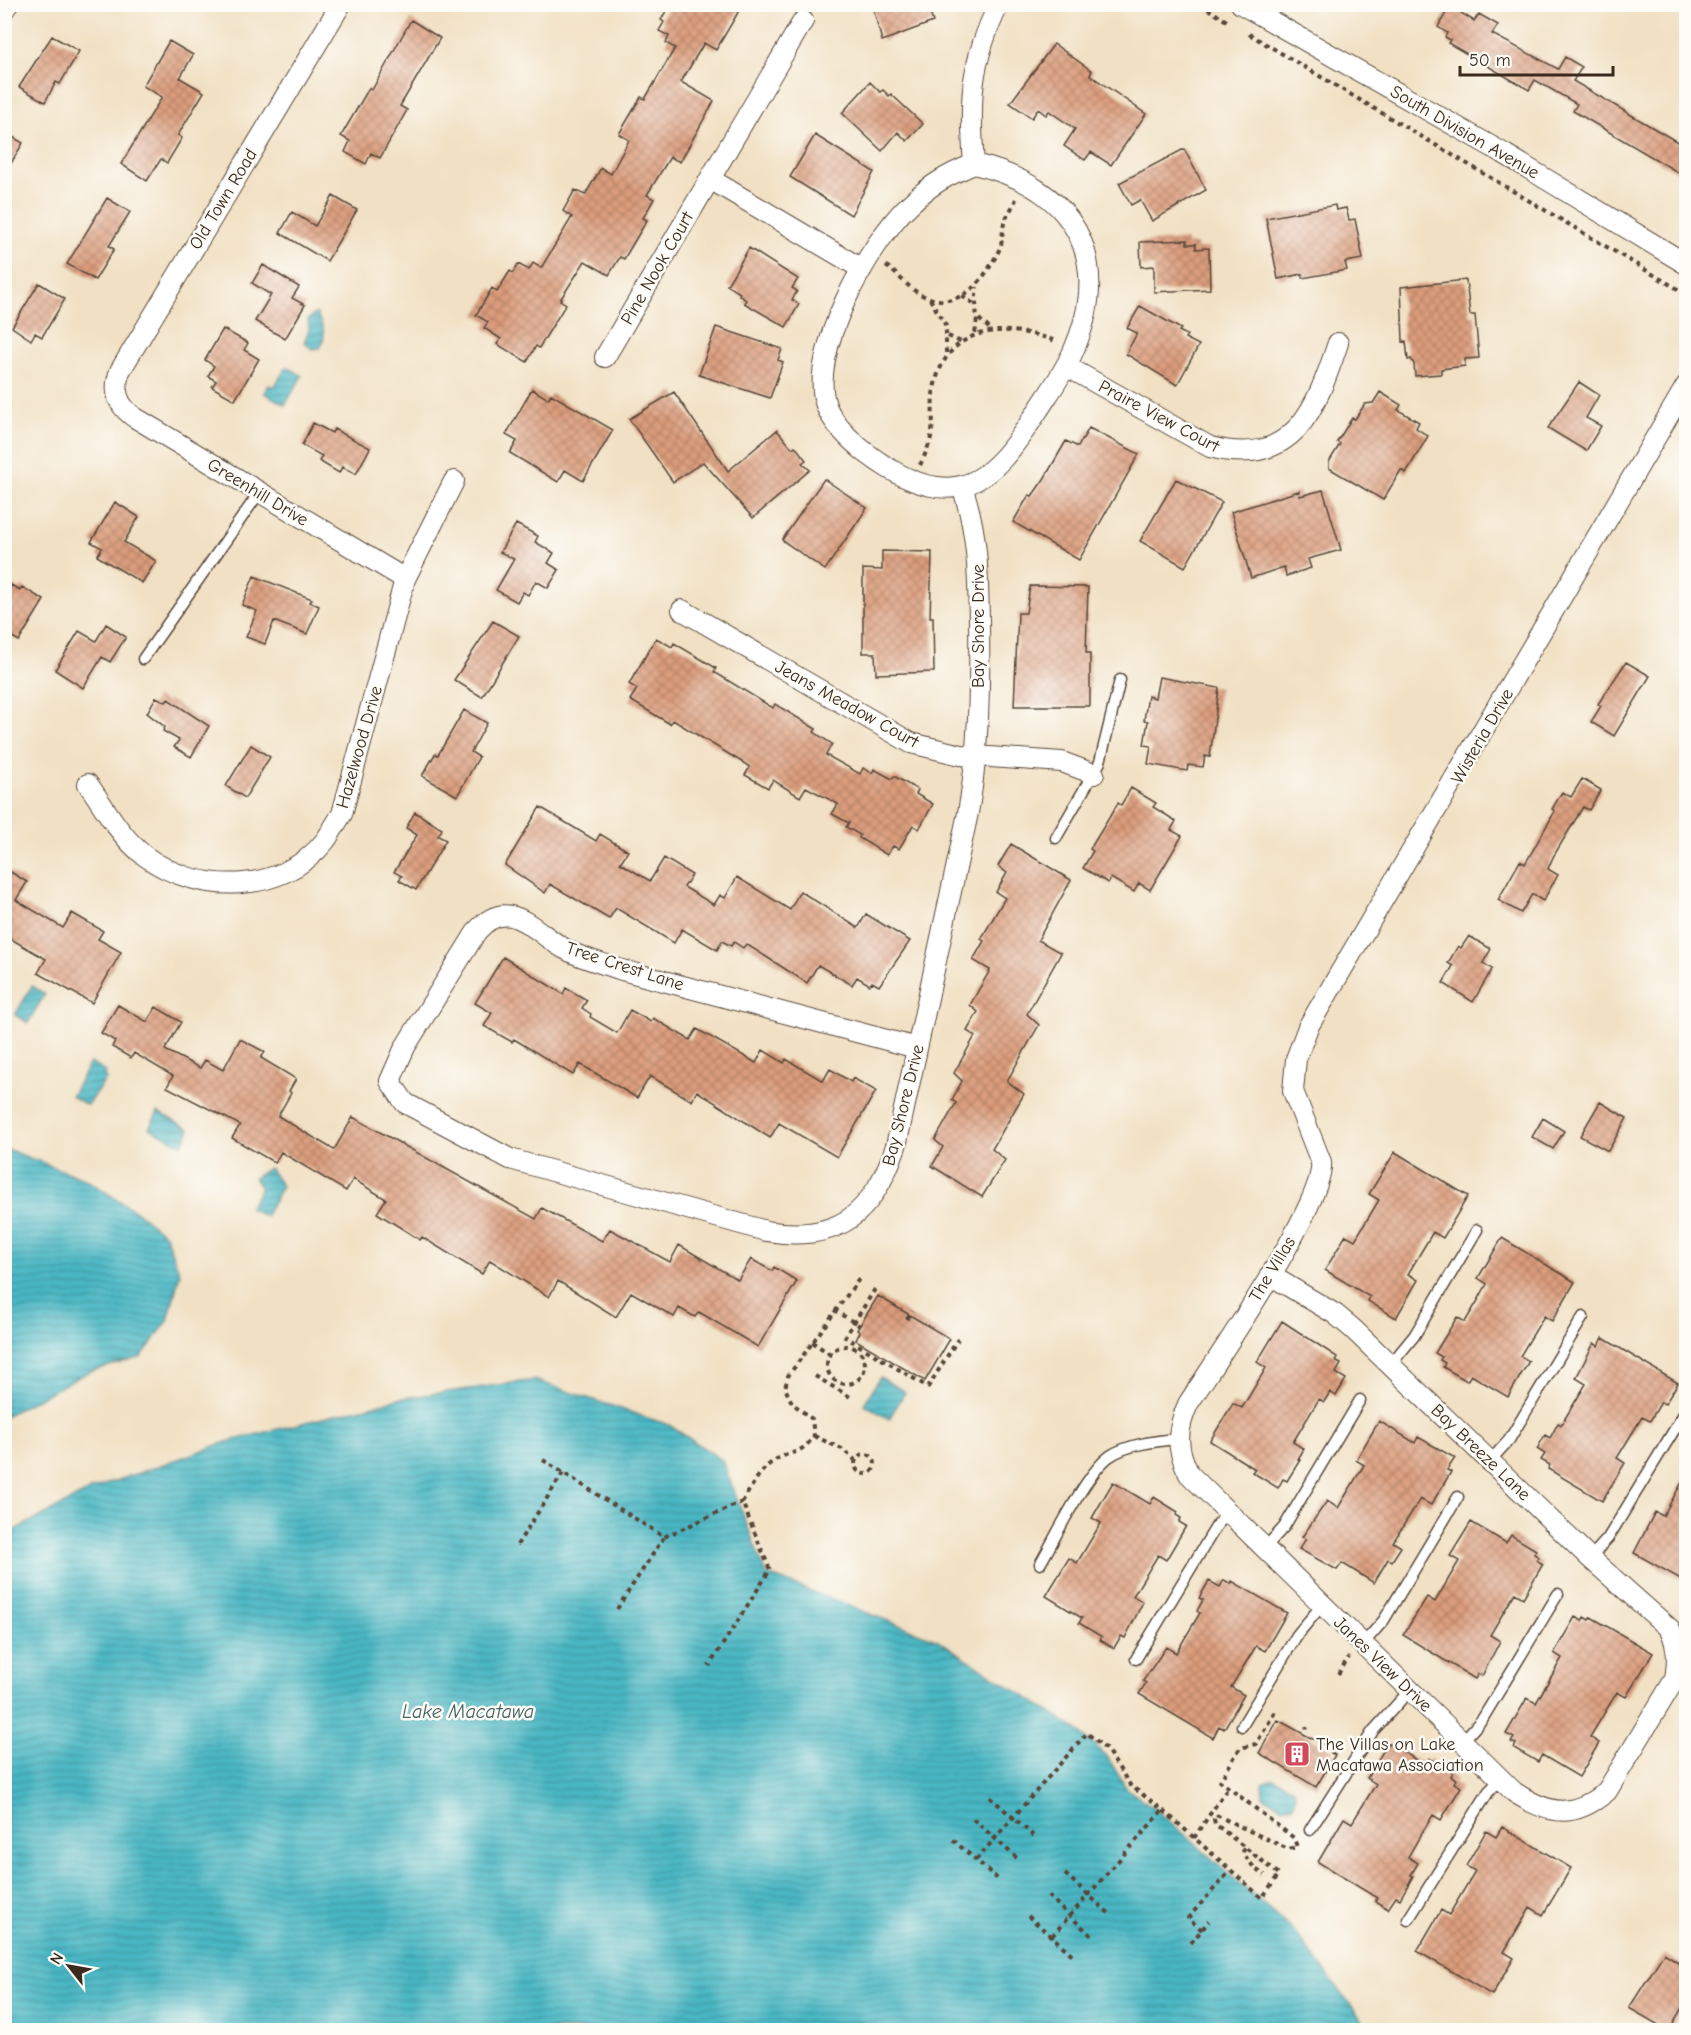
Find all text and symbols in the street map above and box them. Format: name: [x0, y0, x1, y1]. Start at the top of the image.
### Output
scale bar: [1460, 39, 1613, 77]
text: 50 m: [1469, 50, 1511, 71]
street label: South Division Avenue: [1387, 81, 1543, 184]
street label: Old Town Road: [185, 145, 262, 253]
street label: Pine Nook Court: [617, 207, 699, 328]
street label: Praire View Court: [1095, 376, 1223, 457]
street label: Greenhill Drive: [203, 454, 312, 531]
street label: Bay Shore Drive: [968, 564, 989, 688]
street label: Jeans Meadow Court: [771, 656, 923, 753]
street label: Hazelwood Drive: [332, 683, 387, 811]
street label: Wisteria Drive: [1447, 685, 1518, 787]
street label: Tree Crest Lane: [563, 938, 686, 995]
street label: Bay Shore Drive: [878, 1042, 929, 1168]
street label: The Villas: [1245, 1233, 1300, 1306]
street label: Bay Breeze Lane: [1427, 1400, 1535, 1505]
street label: Janes View Drive: [1329, 1612, 1436, 1716]
water label: Lake Macatawa: [402, 1700, 534, 1723]
place label: The Villas on Lake Macatawa Association: [1316, 1734, 1484, 1776]
building icon: The Villas on Lake Macatawa Association: [1282, 1739, 1312, 1769]
north arrow: [39, 1936, 99, 1996]
text: N: [47, 1950, 67, 1968]

